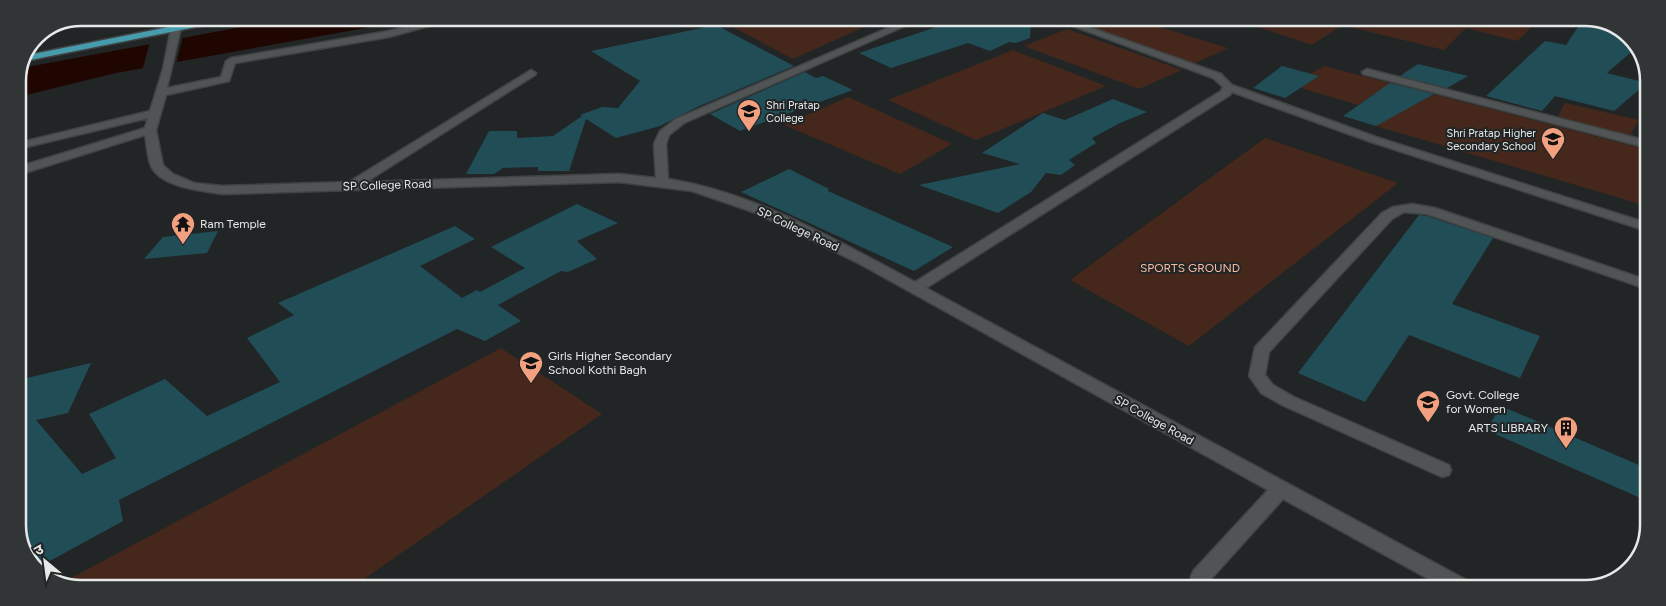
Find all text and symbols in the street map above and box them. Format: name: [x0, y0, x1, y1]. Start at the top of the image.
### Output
school or university icon: Shri Pratap College: [736, 98, 762, 132]
place label: Shri Pratap College: [766, 99, 820, 125]
school or university icon: Shri Pratap Higher Secondary School: [1540, 126, 1566, 160]
place label: Shri Pratap Higher Secondary School: [1446, 127, 1536, 153]
street label: SP College Road: [342, 176, 432, 194]
street label: SP College Road: [755, 204, 841, 254]
temple icon: Ram Temple: [170, 211, 196, 245]
place label: Ram Temple: [200, 217, 266, 231]
park label: SPORTS GROUND: [1140, 261, 1240, 275]
place label: Girls Higher Secondary School Kothi Bagh: [548, 349, 673, 377]
school or university icon: Girls Higher Secondary School Kothi Bagh: [518, 350, 544, 384]
place label: Govt. College for Women: [1446, 388, 1520, 416]
school or university icon: Govt. College for Women: [1415, 389, 1441, 423]
street label: SP College Road: [1112, 392, 1196, 448]
building icon: ARTS LIBRARY: [1553, 415, 1579, 449]
place label: ARTS LIBRARY: [1468, 421, 1549, 435]
north arrow: [20, 536, 70, 586]
text: उ: [31, 540, 47, 559]

